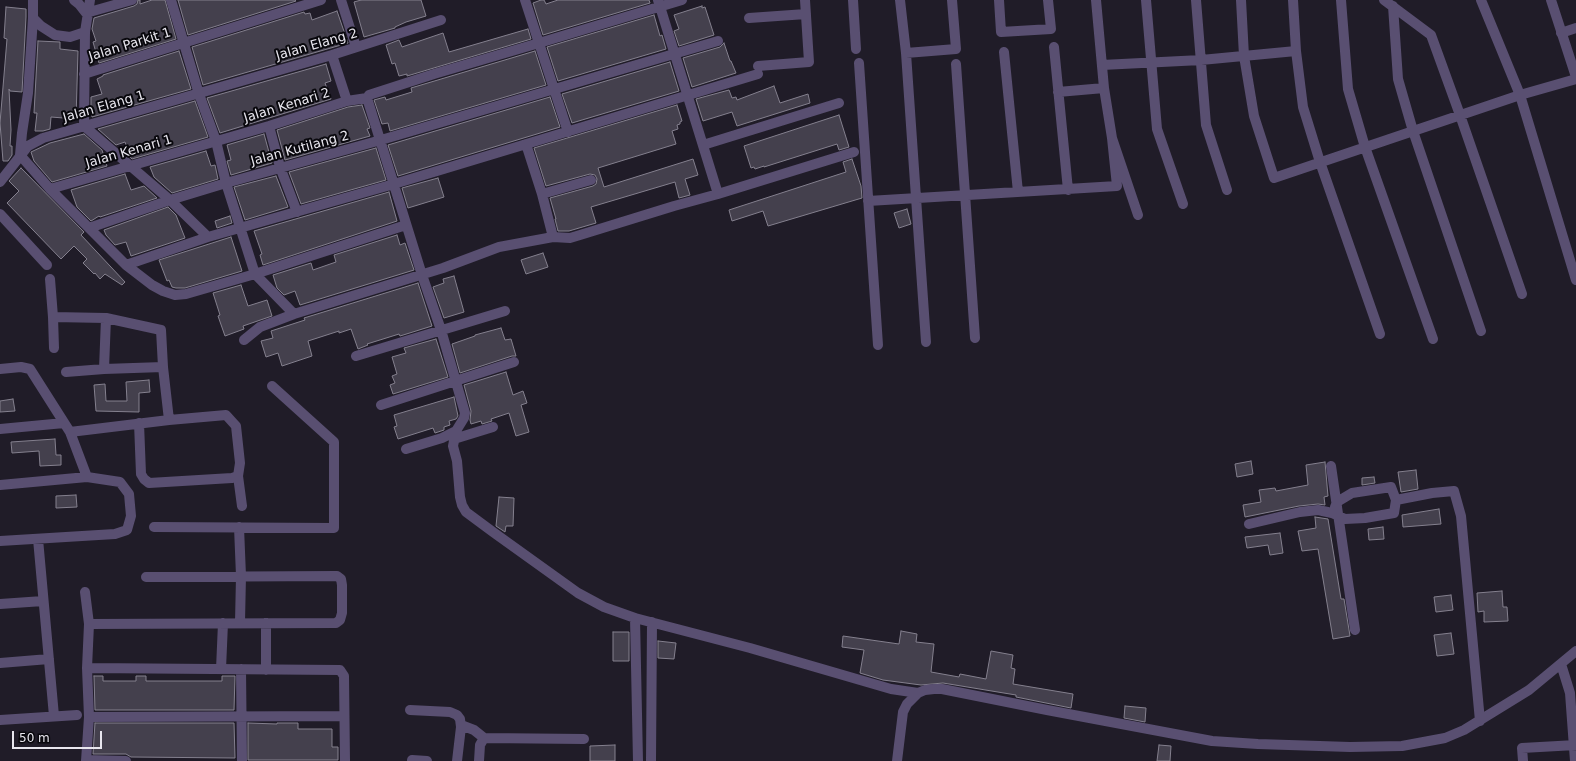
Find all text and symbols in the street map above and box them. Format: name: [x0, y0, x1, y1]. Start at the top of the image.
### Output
street label: Jalan Parkit 1: [87, 25, 173, 65]
street label: Jalan Elang 2: [274, 26, 360, 64]
street label: Jalan Kenari 2: [242, 86, 332, 126]
street label: Jalan Elang 1: [61, 88, 147, 126]
street label: Jalan Kutilang 2: [249, 128, 351, 170]
street label: Jalan Kenari 1: [84, 132, 174, 172]
scale bar: [14, 723, 104, 749]
text: 50 m: [19, 731, 50, 745]

